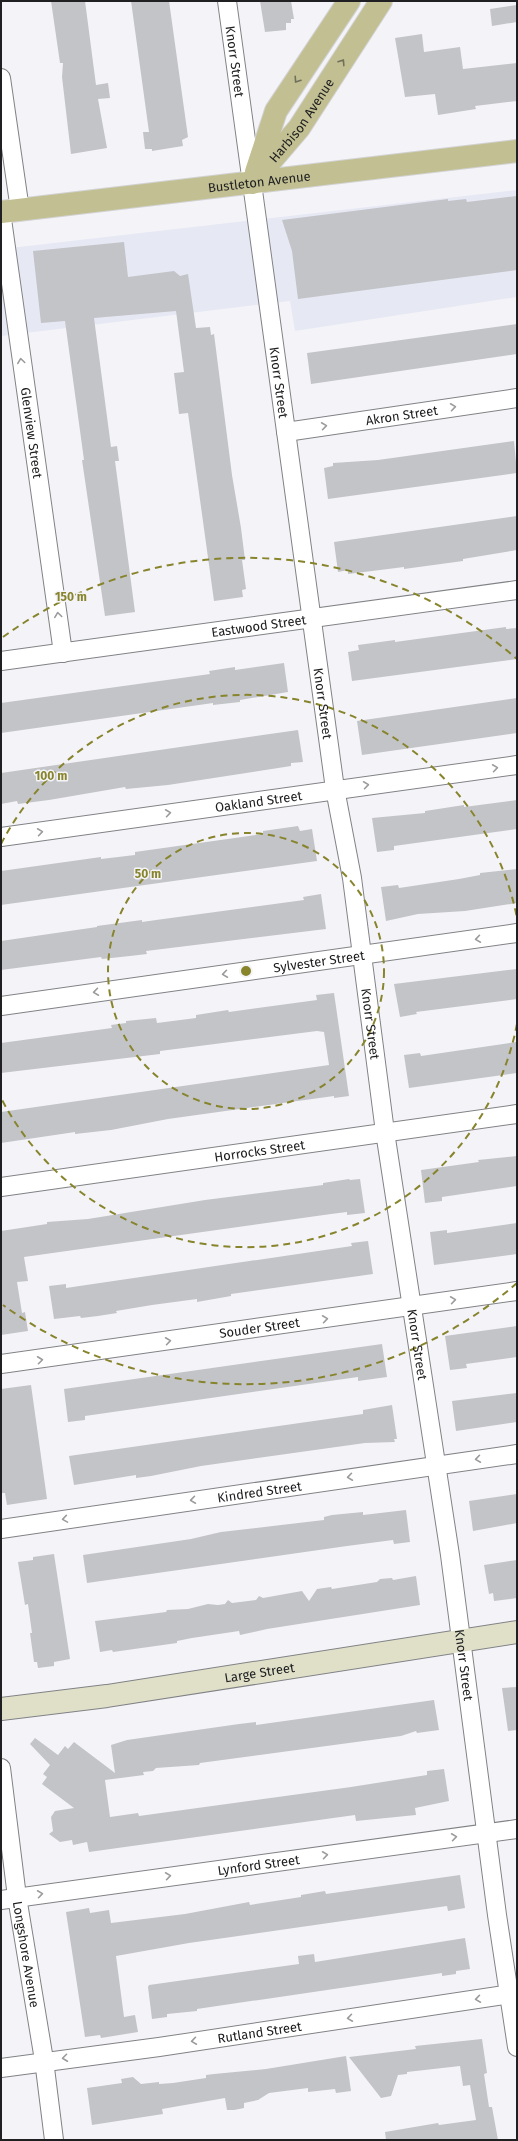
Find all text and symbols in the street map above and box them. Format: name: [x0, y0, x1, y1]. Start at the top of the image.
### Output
street label: Knorr Street: [222, 25, 247, 98]
one-way arrow: [337, 59, 344, 66]
street label: Harbison Avenue: [266, 76, 337, 166]
one-way arrow: [294, 76, 302, 83]
street label: Bustleton Avenue: [207, 168, 311, 195]
street label: Knorr Street: [266, 346, 291, 419]
one-way arrow: [17, 358, 26, 364]
street label: Glenview Street: [18, 386, 45, 480]
street label: Akron Street: [365, 403, 439, 428]
one-way arrow: [450, 403, 456, 412]
one-way arrow: [321, 423, 327, 431]
text: 150 m: [55, 590, 87, 604]
one-way arrow: [54, 612, 63, 618]
street label: Eastwood Street: [210, 612, 307, 640]
street label: Knorr Street: [310, 667, 335, 740]
one-way arrow: [492, 763, 498, 772]
text: 100 m: [35, 769, 67, 783]
one-way arrow: [363, 781, 369, 790]
street label: Oakland Street: [214, 788, 303, 815]
one-way arrow: [165, 809, 171, 818]
one-way arrow: [37, 828, 43, 837]
text: 50 m: [135, 867, 161, 881]
one-way arrow: [475, 934, 481, 943]
street label: Sylvester Street: [272, 948, 366, 975]
centre of rings: [239, 964, 253, 978]
one-way arrow: [222, 969, 228, 978]
one-way arrow: [93, 987, 99, 996]
street label: Knorr Street: [358, 987, 383, 1061]
street label: Horrocks Street: [213, 1137, 306, 1165]
one-way arrow: [450, 1296, 457, 1305]
street label: Knorr Street: [404, 1308, 430, 1381]
street label: Souder Street: [218, 1315, 301, 1341]
one-way arrow: [322, 1315, 328, 1324]
one-way arrow: [165, 1337, 172, 1346]
one-way arrow: [37, 1355, 43, 1364]
one-way arrow: [475, 1454, 481, 1463]
one-way arrow: [347, 1472, 353, 1481]
street label: Kindred Street: [216, 1478, 303, 1505]
one-way arrow: [190, 1495, 196, 1504]
one-way arrow: [62, 1514, 68, 1523]
street label: Knorr Street: [452, 1629, 476, 1702]
street label: Large Street: [223, 1660, 296, 1686]
one-way arrow: [451, 1833, 457, 1842]
one-way arrow: [322, 1851, 328, 1860]
street label: Lynford Street: [217, 1852, 301, 1878]
one-way arrow: [165, 1872, 171, 1881]
one-way arrow: [36, 1890, 43, 1899]
street label: Longshore Avenue: [10, 1900, 42, 2009]
one-way arrow: [475, 1994, 481, 2003]
one-way arrow: [347, 2013, 353, 2022]
street label: Rutland Street: [216, 2019, 303, 2046]
one-way arrow: [191, 2036, 197, 2045]
one-way arrow: [62, 2053, 68, 2062]

